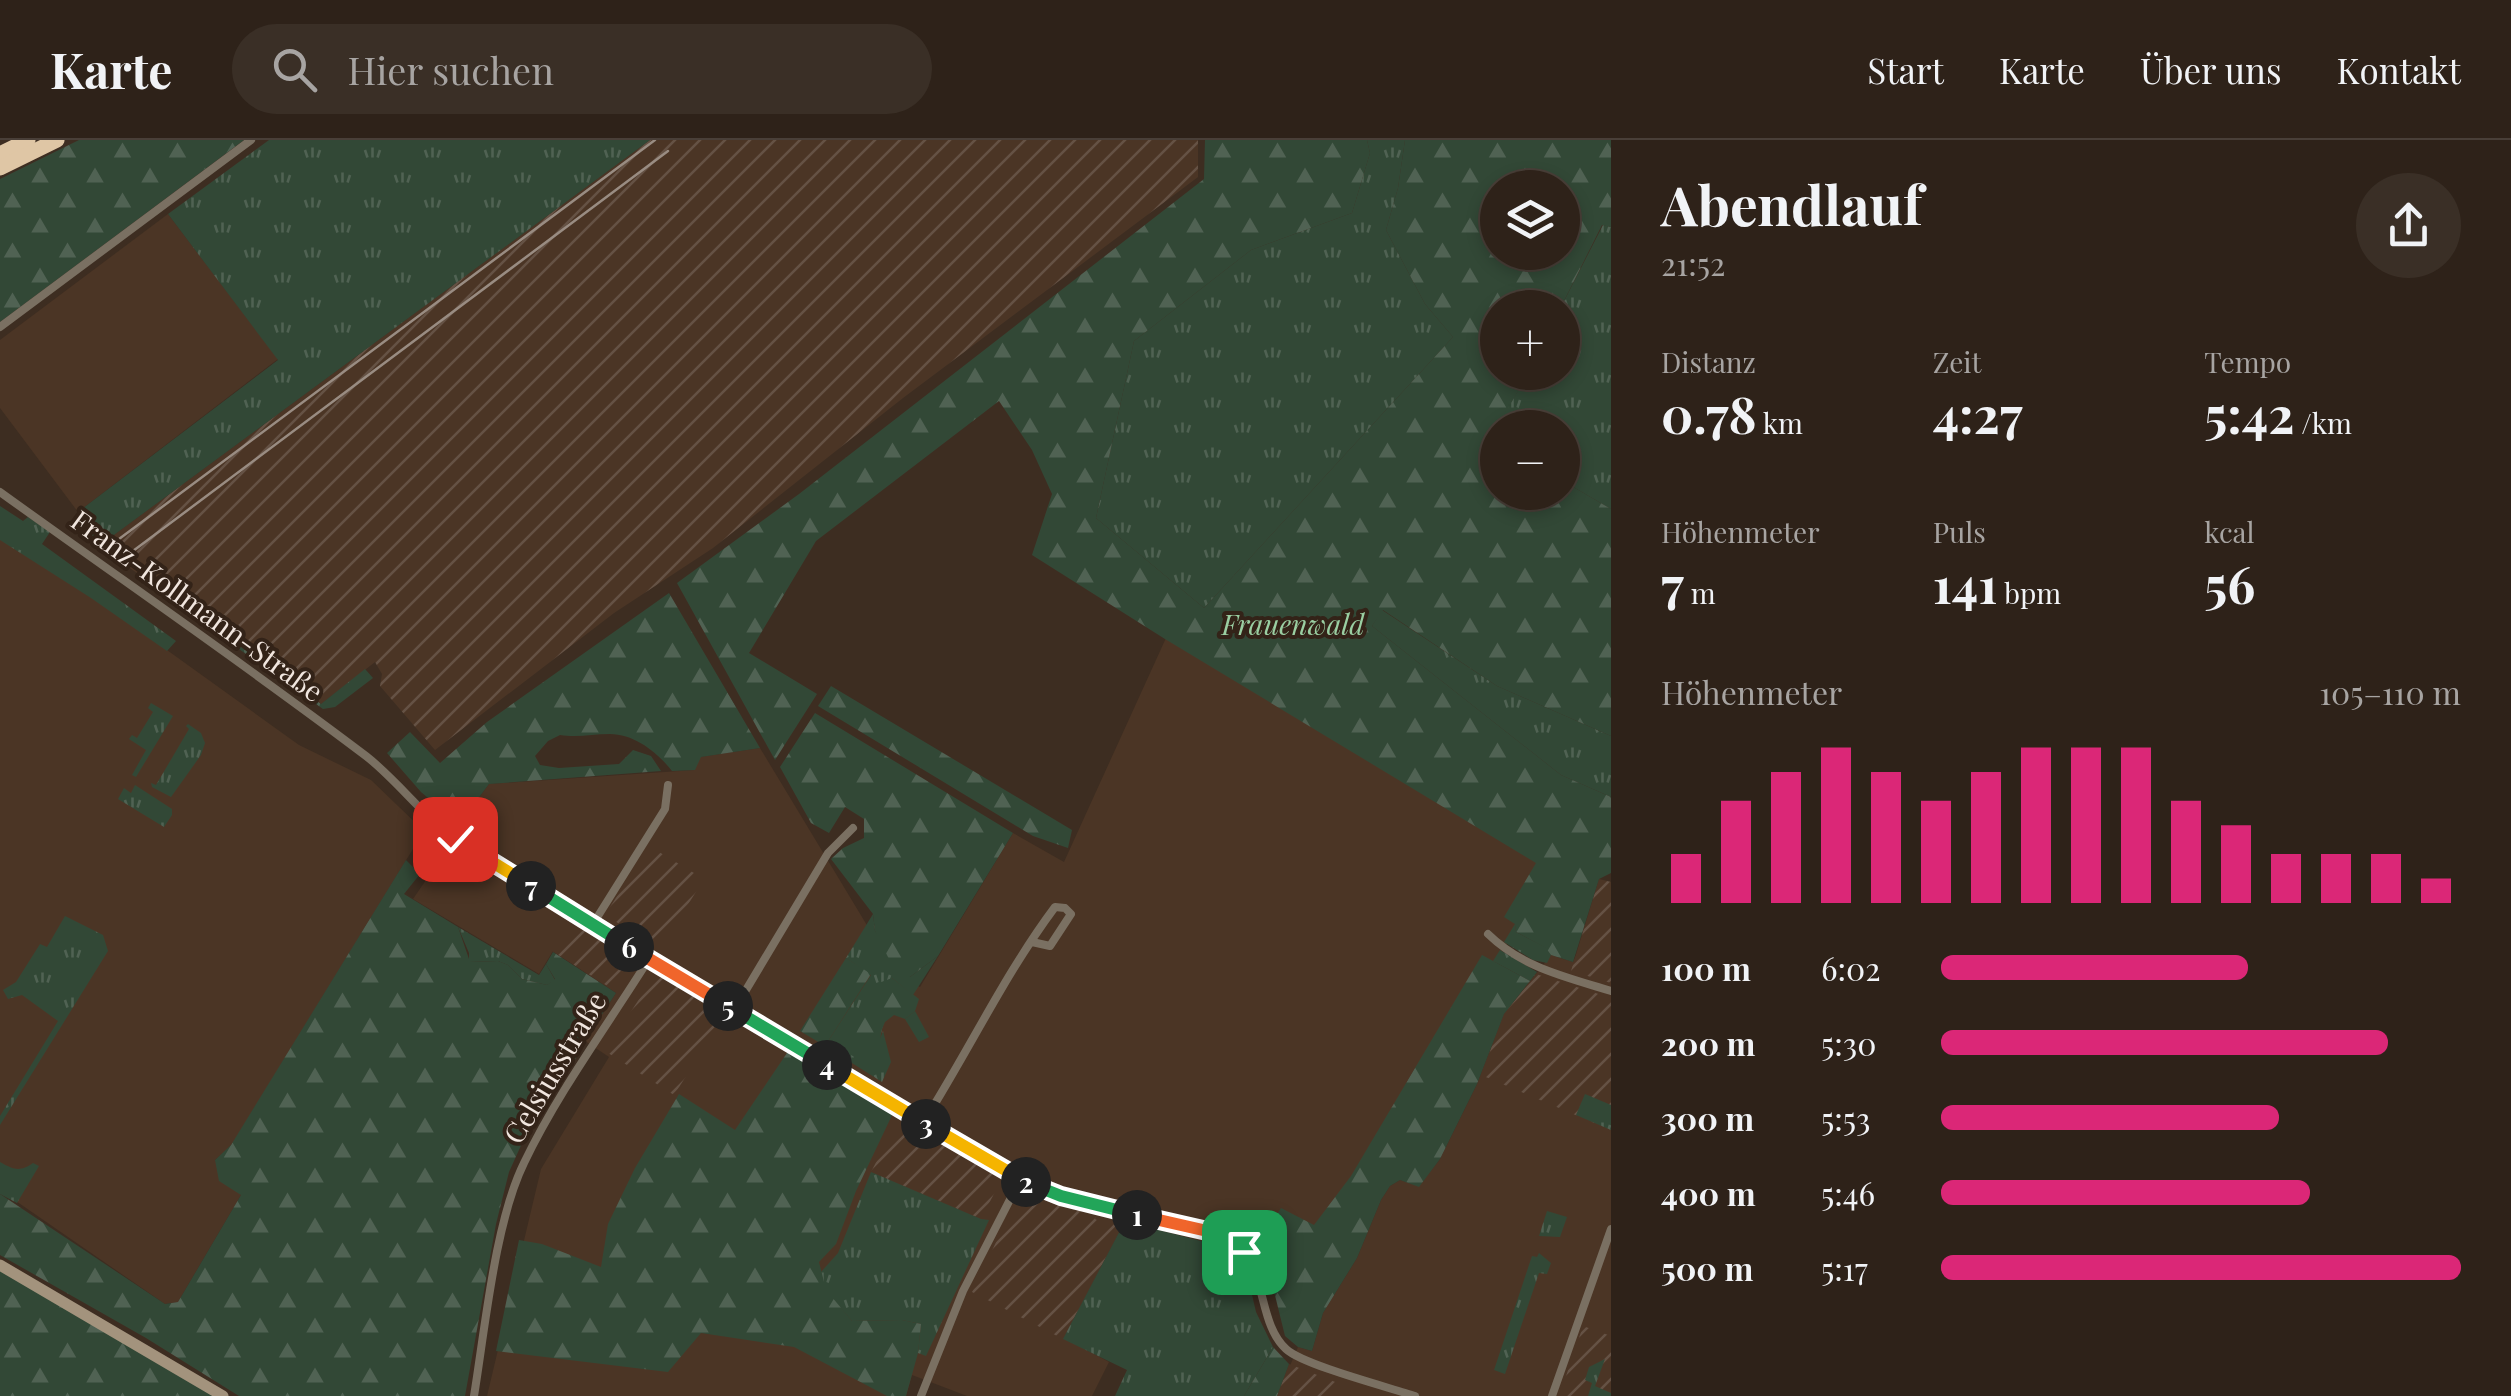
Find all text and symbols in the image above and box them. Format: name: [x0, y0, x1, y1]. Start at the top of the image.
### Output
search box: [232, 24, 932, 114]
text: Karte: [50, 37, 172, 101]
icon: search: [267, 42, 322, 97]
text: Hier suchen: [347, 44, 554, 95]
text: Start: [1867, 46, 1944, 93]
text: Karte: [1999, 46, 2085, 93]
text: Über uns: [2140, 46, 2282, 93]
text: Kontakt: [2337, 46, 2461, 93]
text: Abendlauf: [1661, 166, 1922, 240]
map controls: [1480, 170, 1580, 510]
button: layers: [1480, 170, 1580, 270]
button: share: [2356, 173, 2461, 278]
text: 21:52: [1661, 241, 1725, 284]
button: +: [1480, 290, 1580, 390]
text: Distanz: [1661, 343, 1756, 380]
text: Zeit: [1933, 343, 1981, 380]
text: Tempo: [2204, 343, 2291, 380]
text: 0.78: [1661, 380, 1757, 447]
text: 4:27: [1933, 380, 2022, 447]
text: 5:42: [2204, 380, 2294, 447]
text: km: [1757, 404, 1803, 441]
text: /km: [2294, 404, 2352, 441]
button: −: [1480, 410, 1580, 510]
street label: Franz-Kollmann-Straße: [64, 501, 331, 709]
text: Höhenmeter: [1661, 513, 1820, 550]
text: Puls: [1933, 513, 1986, 550]
text: kcal: [2204, 513, 2255, 550]
text: 7: [1661, 550, 1684, 617]
text: 141: [1933, 550, 1997, 617]
text: 56: [2204, 550, 2255, 617]
text: m: [1684, 574, 1716, 611]
text: bpm: [1997, 574, 2061, 611]
park label: Frauenwald: [1221, 605, 1365, 642]
text: Höhenmeter: [1661, 670, 1842, 713]
text: 105–110 m: [2319, 670, 2461, 713]
pin: [413, 797, 498, 882]
icon: check: [428, 812, 483, 867]
pin: 7: [506, 861, 556, 911]
text: 7: [525, 867, 537, 904]
pin: 6: [604, 922, 654, 972]
text: 6: [621, 928, 637, 965]
text: 100 m: [1661, 946, 1751, 989]
text: 6:02: [1821, 946, 1881, 989]
pin: 5: [703, 981, 753, 1031]
street label: Celsiusstraße: [494, 985, 613, 1150]
text: 5: [722, 987, 734, 1024]
text: 200 m: [1661, 1021, 1755, 1064]
text: 5:30: [1821, 1021, 1876, 1064]
pin: 4: [802, 1040, 852, 1090]
text: 4: [820, 1046, 834, 1083]
text: 300 m: [1661, 1096, 1754, 1139]
text: 5:53: [1821, 1096, 1871, 1139]
pin: 3: [901, 1099, 951, 1149]
text: 3: [919, 1105, 933, 1142]
pin: 2: [1001, 1157, 1051, 1207]
text: 2: [1019, 1163, 1033, 1200]
text: 400 m: [1661, 1171, 1756, 1214]
text: 5:46: [1821, 1171, 1875, 1214]
pin: 1: [1112, 1190, 1162, 1240]
text: 1: [1132, 1196, 1142, 1233]
pin: [1202, 1210, 1287, 1295]
icon: arrive: [1217, 1225, 1272, 1280]
text: 500 m: [1661, 1246, 1753, 1289]
text: 5:17: [1821, 1246, 1868, 1289]

